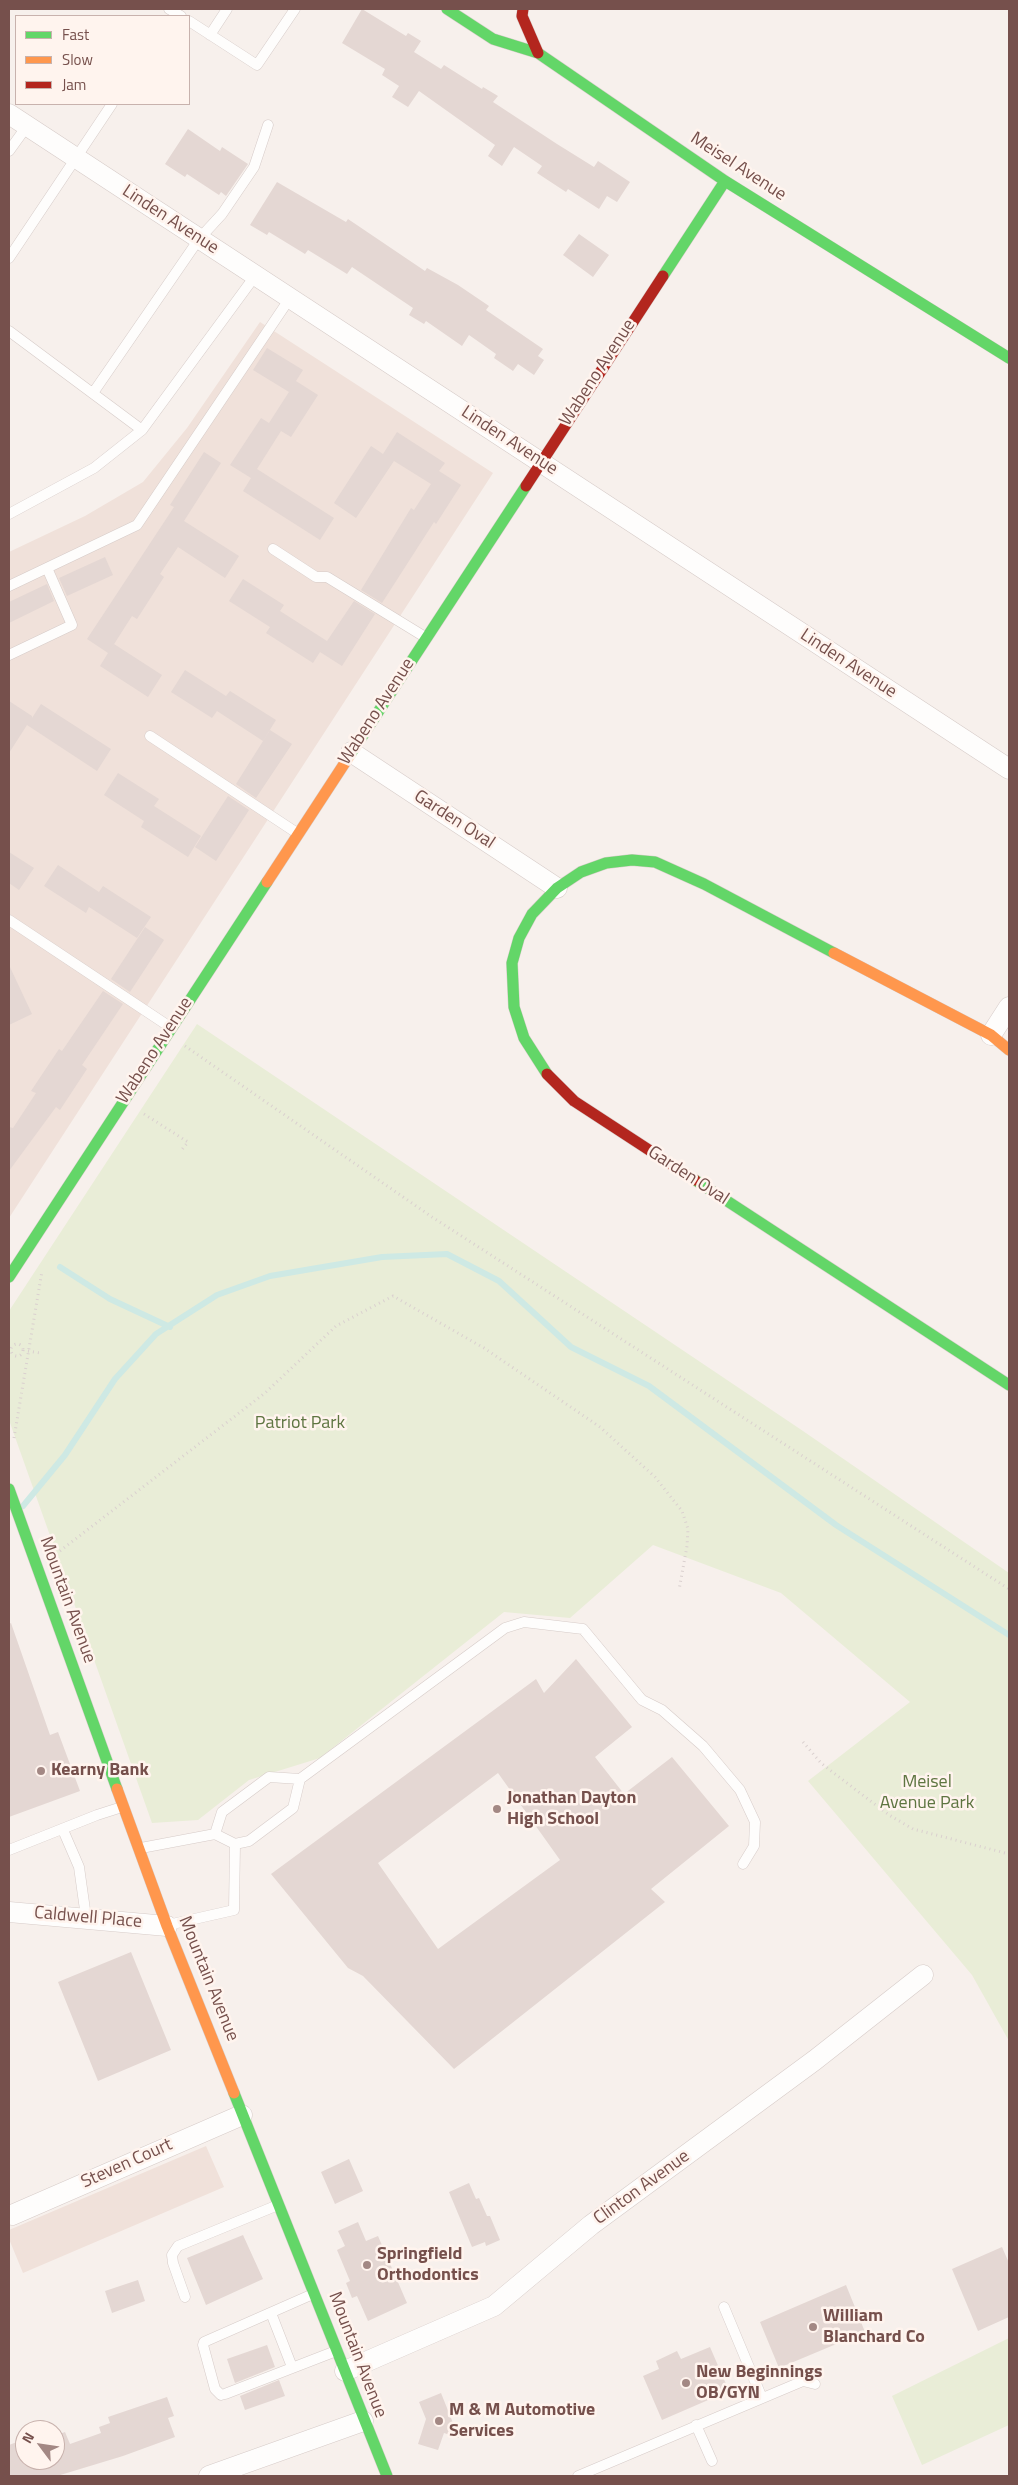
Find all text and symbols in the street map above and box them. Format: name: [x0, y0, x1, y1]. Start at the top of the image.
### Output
legend: [15, 15, 190, 105]
text: Fast: [62, 23, 89, 46]
text: Slow: [62, 48, 93, 71]
text: Jam: [62, 73, 86, 96]
street label: Meisel Avenue: [686, 128, 790, 206]
street label: Linden Avenue: [118, 181, 222, 259]
street label: Wabeno Avenue: [556, 316, 640, 430]
street label: Linden Avenue: [457, 402, 561, 480]
street label: Linden Avenue: [796, 625, 900, 703]
street label: Wabeno Avenue: [335, 655, 419, 769]
street label: Garden Oval: [410, 786, 498, 854]
street label: Wabeno Avenue: [113, 994, 197, 1108]
street label: Garden Oval: [644, 1142, 732, 1210]
park label: Patriot Park: [255, 1413, 345, 1435]
street label: Mountain Avenue: [34, 1534, 100, 1666]
place label: Kearny Bank: [51, 1760, 149, 1782]
marker: Kearny Bank: [35, 1765, 47, 1777]
park label: Meisel Avenue Park: [880, 1772, 974, 1815]
place label: Jonathan Dayton High School: [507, 1788, 636, 1830]
marker: Jonathan Dayton High School: [491, 1803, 503, 1815]
street label: Caldwell Place: [33, 1903, 143, 1933]
street label: Mountain Avenue: [173, 1913, 243, 2045]
street label: Steven Court: [78, 2134, 176, 2194]
street label: Clinton Avenue: [590, 2146, 694, 2230]
place label: Springfield Orthodontics: [377, 2244, 479, 2286]
marker: Springfield Orthodontics: [361, 2259, 373, 2271]
street label: Mountain Avenue: [323, 2289, 391, 2421]
place label: William Blanchard Co: [823, 2306, 925, 2348]
marker: William Blanchard Co: [807, 2321, 819, 2333]
place label: New Beginnings OB/GYN: [696, 2362, 822, 2404]
marker: New Beginnings OB/GYN: [680, 2377, 692, 2389]
place label: M & M Automotive Services: [449, 2400, 595, 2442]
marker: M & M Automotive Services: [433, 2415, 445, 2427]
north arrow: [15, 2420, 65, 2470]
text: N: [16, 2428, 39, 2447]

